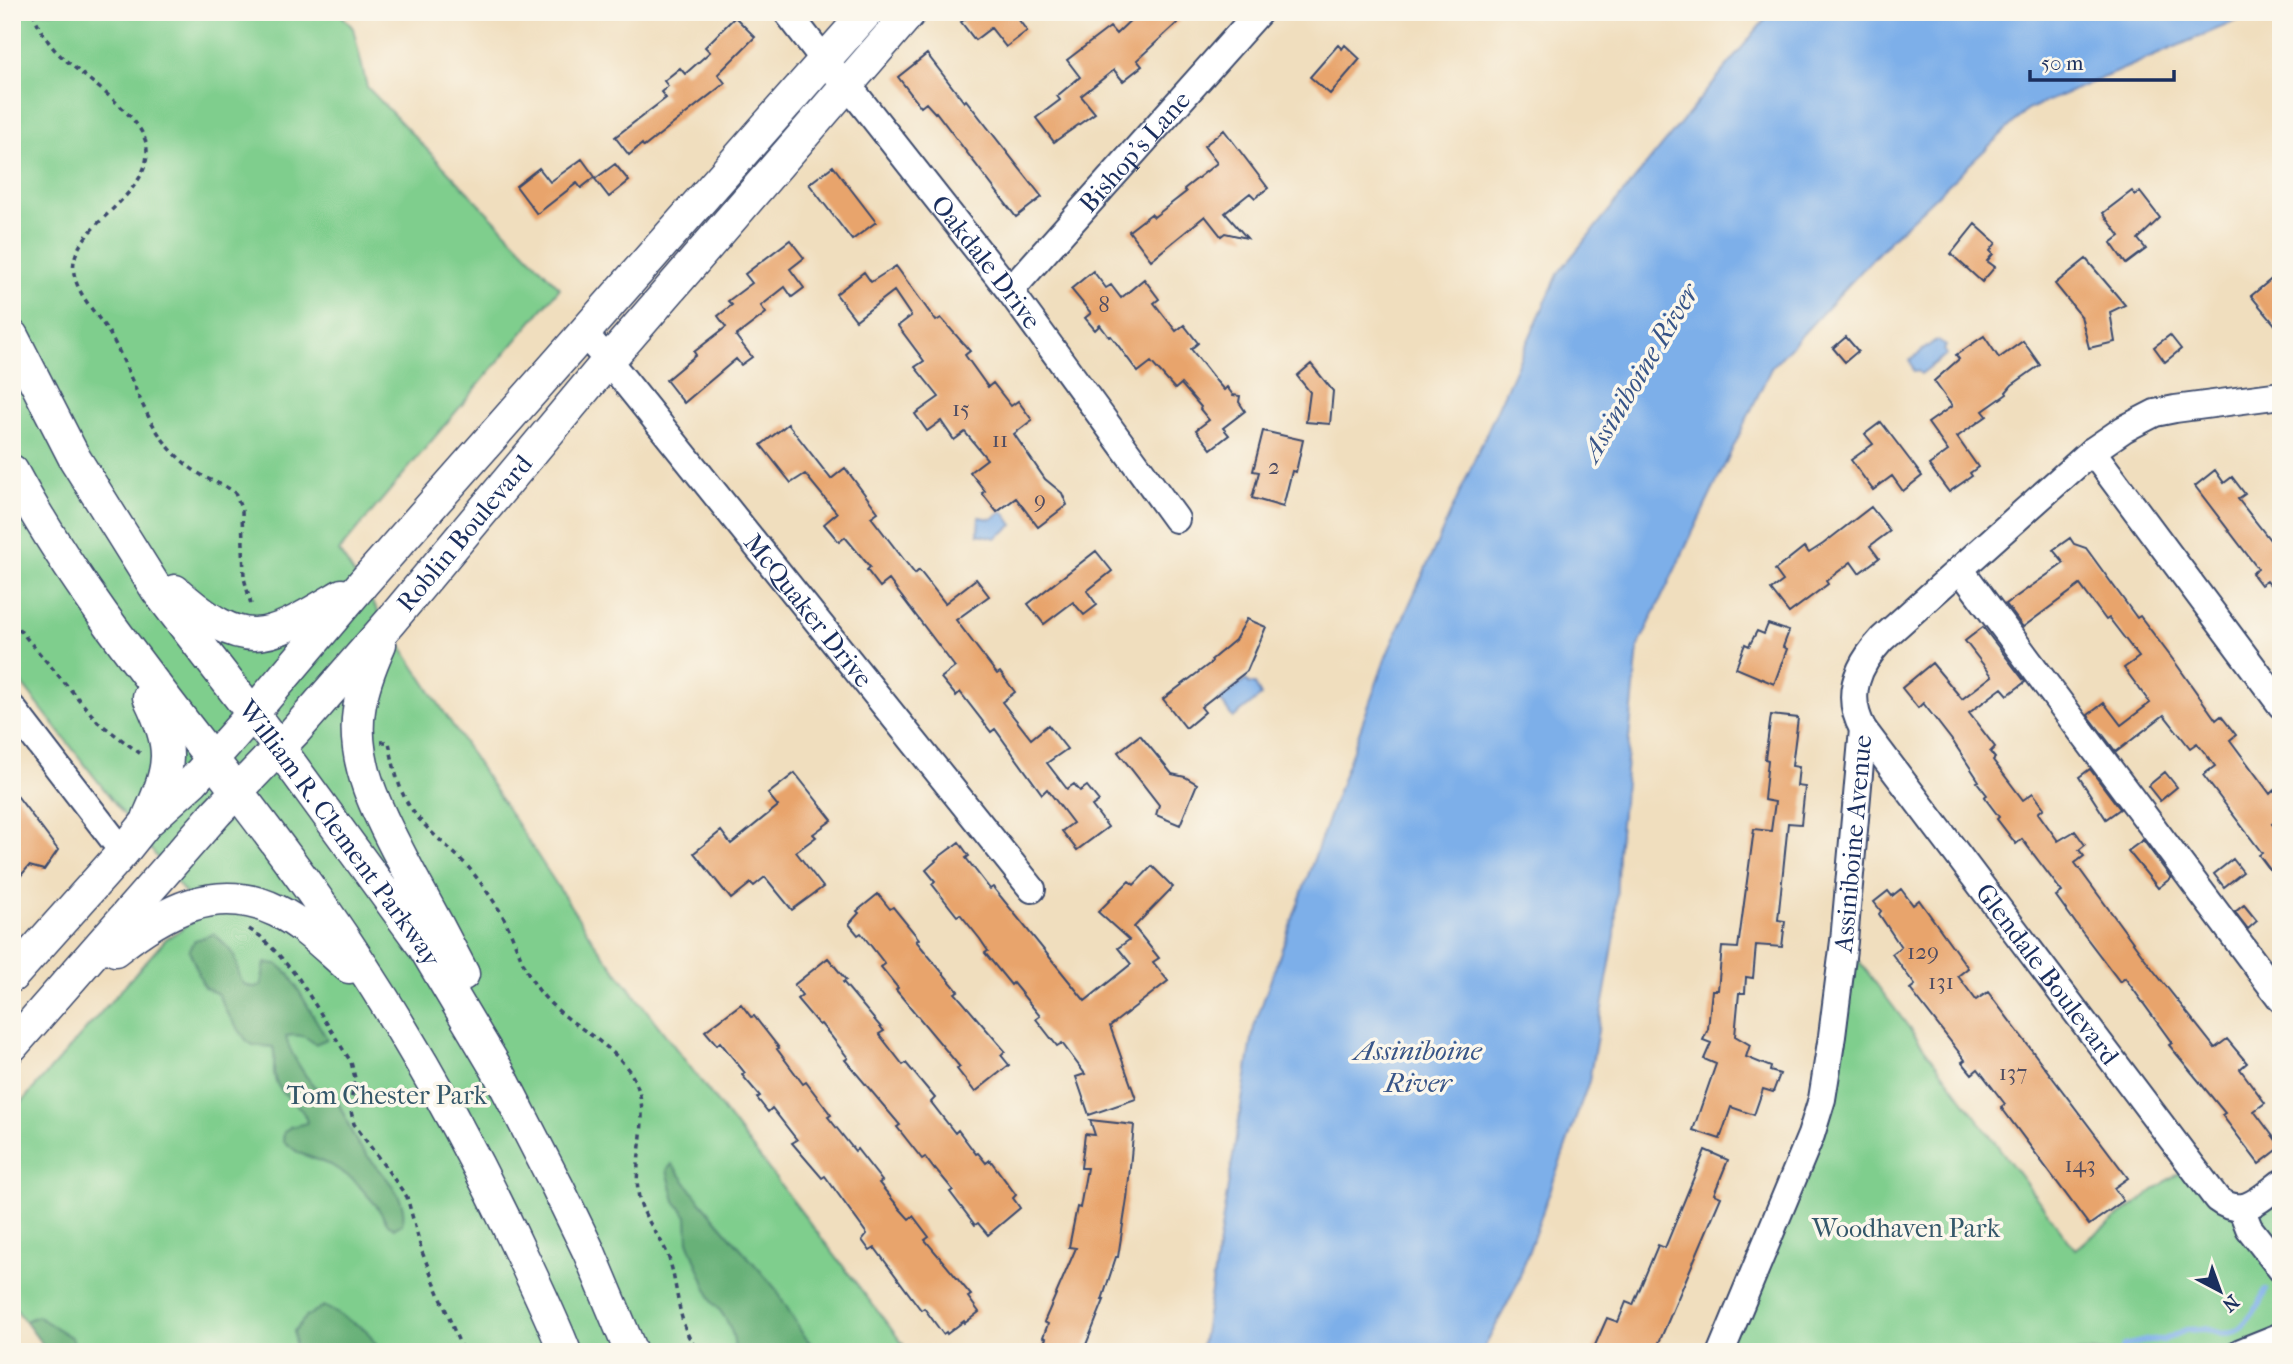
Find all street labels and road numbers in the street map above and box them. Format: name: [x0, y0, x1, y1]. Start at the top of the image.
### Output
street label: Bishop's Lane: [1072, 84, 1197, 219]
street label: Oakdale Drive: [925, 189, 1048, 335]
street label: Roblin Boulevard: [390, 448, 539, 618]
street label: McQuaker Drive: [738, 527, 880, 694]
street label: William R. Clement Parkway: [232, 693, 448, 973]
street label: Assiniboine Avenue: [1827, 733, 1878, 955]
street label: Glendale Boulevard: [1969, 877, 2126, 1071]

